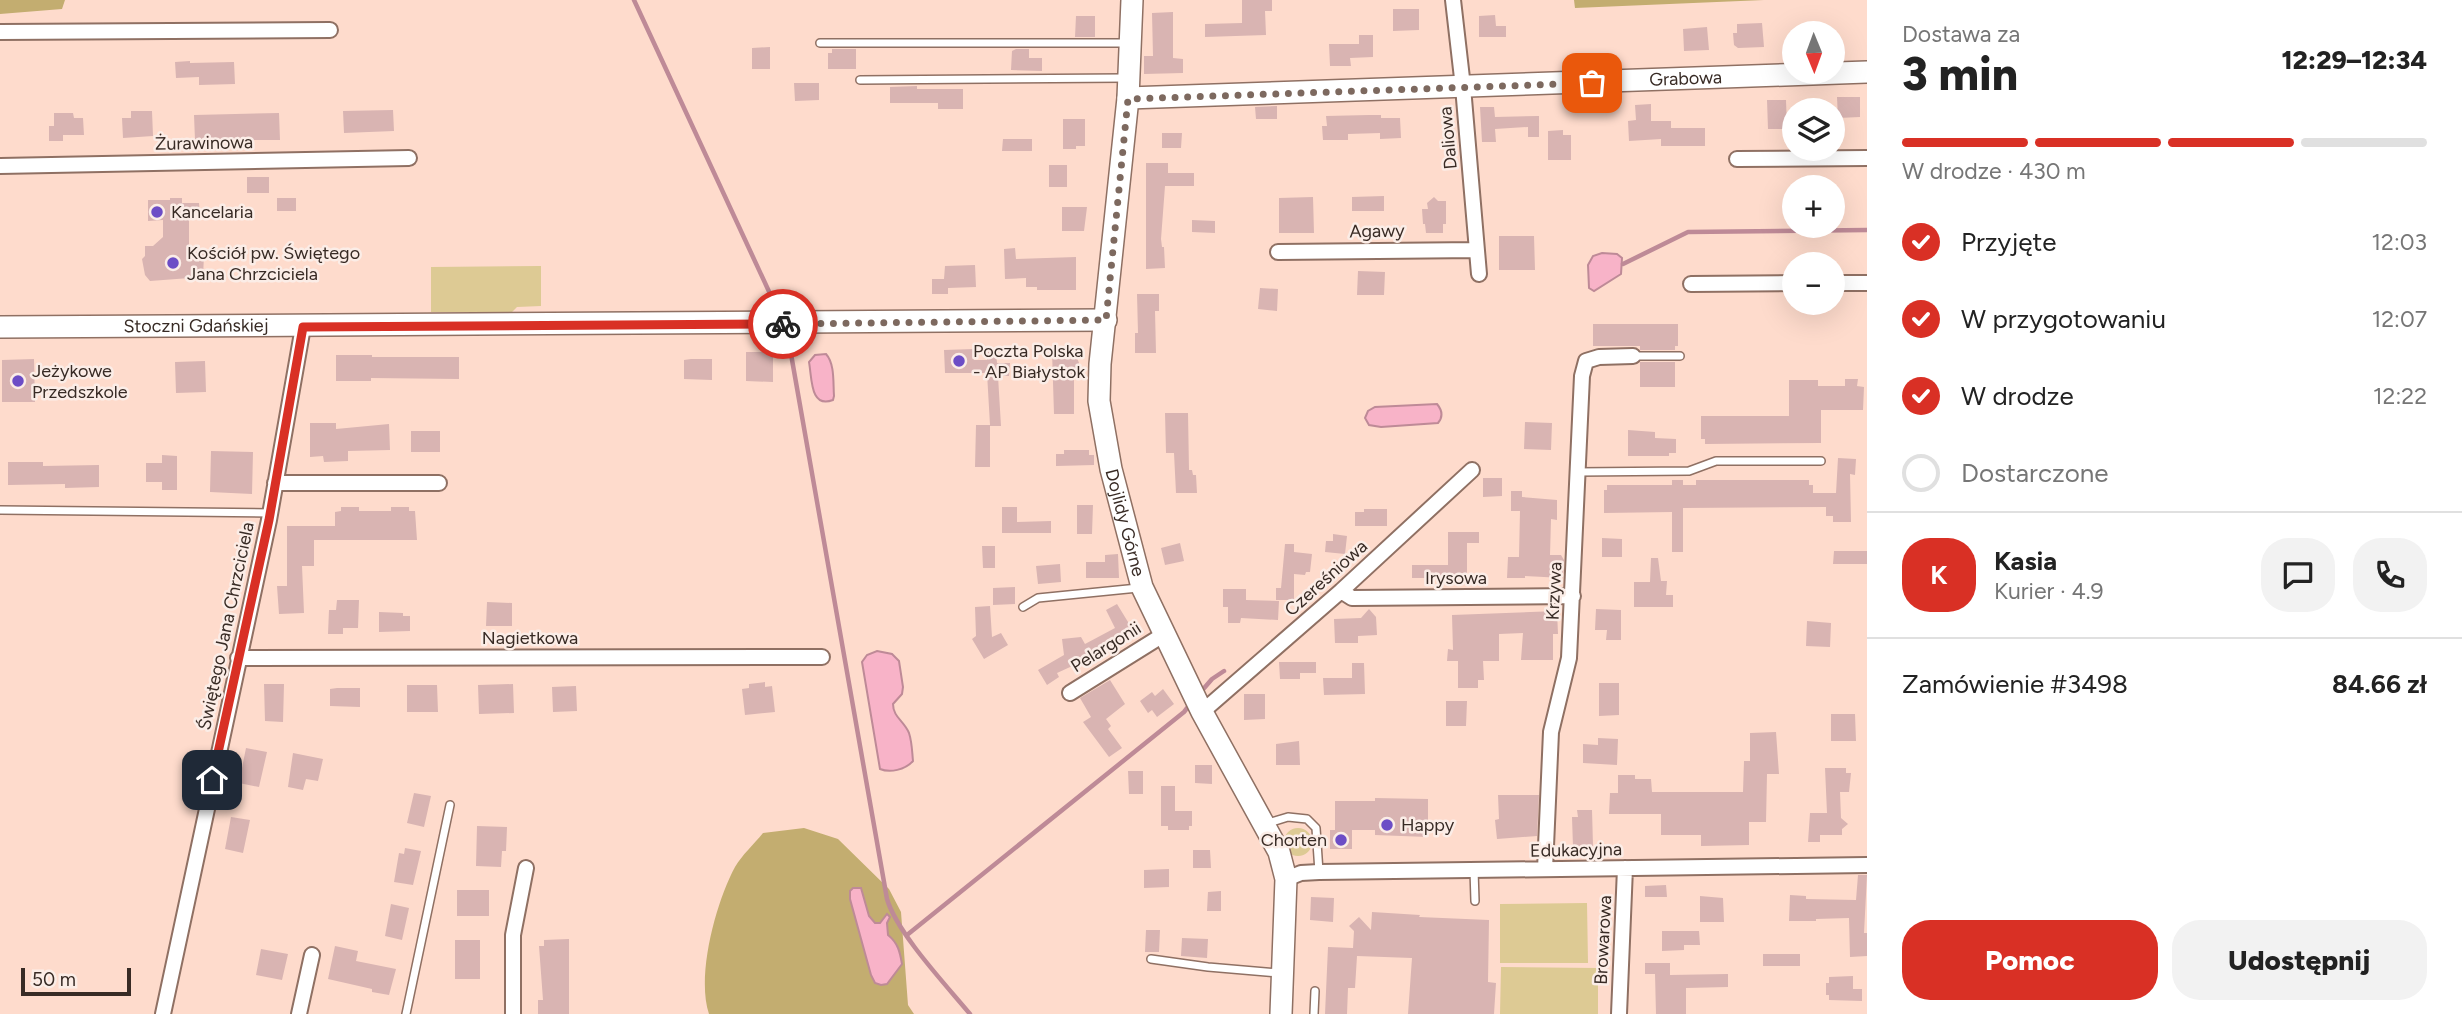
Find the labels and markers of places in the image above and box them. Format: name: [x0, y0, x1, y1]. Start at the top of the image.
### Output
pin: [1562, 53, 1622, 113]
place label: Kancelaria: [171, 201, 253, 223]
marker: Kancelaria: [149, 204, 165, 220]
place label: Kościół pw. Świętego Jana Chrzciciela: [187, 242, 360, 285]
marker: Kościół pw. Świętego Jana Chrzciciela: [165, 255, 181, 271]
place label: Poczta Polska - AP Białystok: [973, 340, 1085, 383]
marker: Poczta Polska - AP Białystok: [951, 353, 967, 369]
place label: Jeżykowe Przedszkole: [32, 360, 128, 403]
marker: Jeżykowe Przedszkole: [10, 373, 26, 389]
pin: [182, 750, 242, 810]
place label: Happy: [1401, 814, 1455, 836]
marker: Happy: [1379, 817, 1395, 833]
place label: Chorten: [1261, 829, 1327, 851]
marker: Chorten: [1333, 832, 1349, 848]

